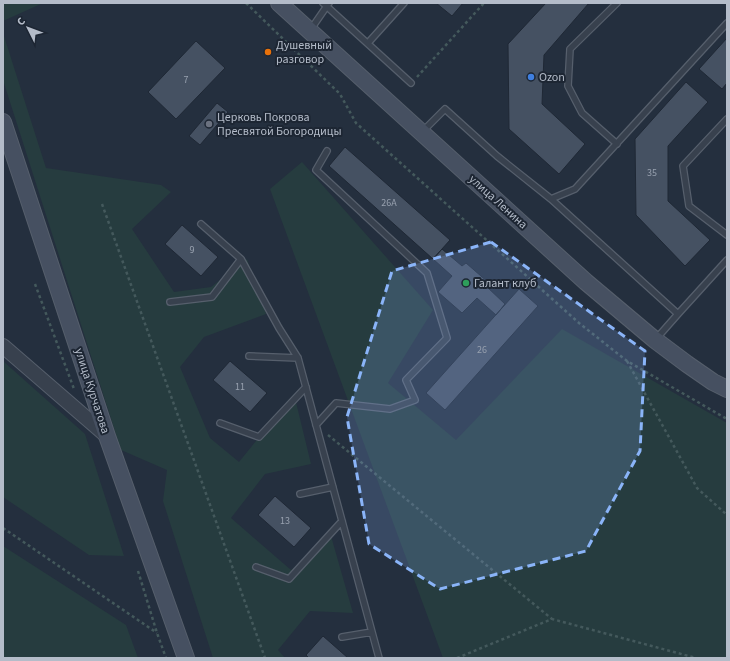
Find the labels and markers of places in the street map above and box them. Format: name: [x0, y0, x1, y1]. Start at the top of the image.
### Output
place label: Душевный разговор: [276, 37, 332, 68]
marker: Душевный разговор: [263, 47, 273, 57]
place label: Ozon: [539, 69, 565, 86]
marker: Ozon: [526, 72, 536, 82]
place label: Церковь Покрова Пресвятой Богородицы: [217, 109, 342, 140]
marker: Церковь Покрова Пресвятой Богородицы: [204, 119, 214, 129]
place label: Галант клуб: [474, 275, 536, 292]
marker: Галант клуб: [461, 278, 471, 288]

